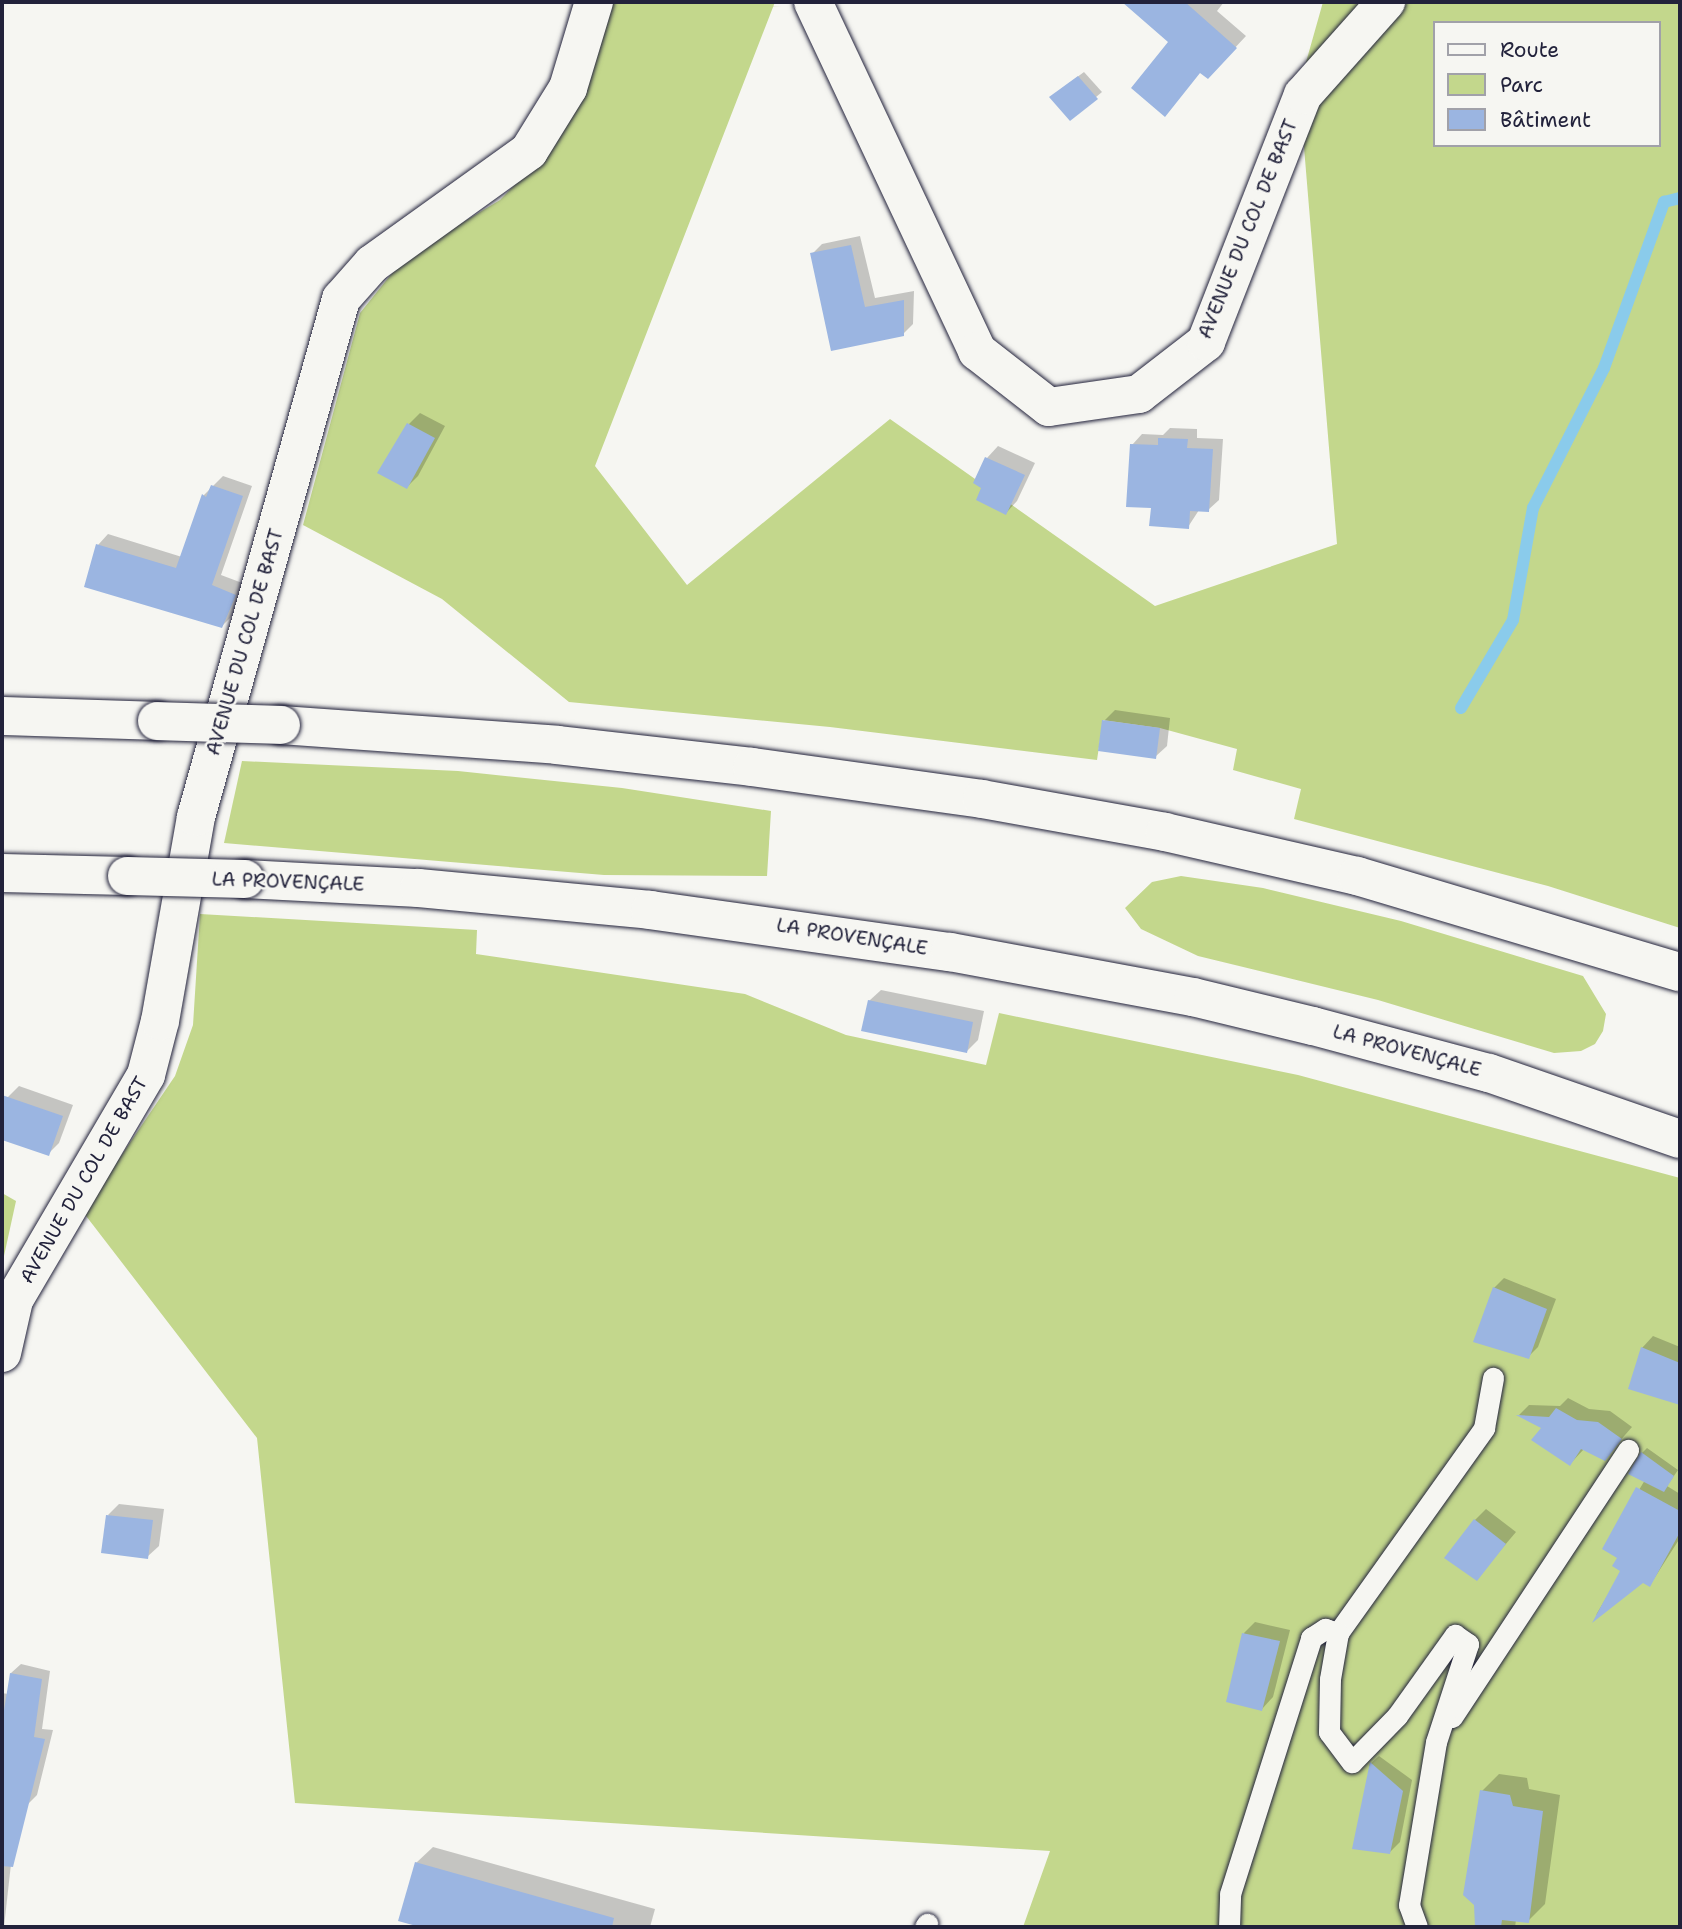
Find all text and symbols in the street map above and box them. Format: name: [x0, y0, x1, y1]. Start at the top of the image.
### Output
legend: [1434, 21, 1661, 147]
text: Route: [1500, 36, 1559, 64]
text: Parc: [1500, 71, 1543, 99]
text: Bâtiment: [1500, 106, 1591, 134]
street label: AVENUE DU COL DE BAST: [1193, 116, 1303, 342]
street label: AVENUE DU COL DE BAST: [202, 526, 288, 758]
street label: LA PROVENÇALE: [211, 868, 365, 896]
street label: LA PROVENÇALE: [775, 914, 929, 960]
street label: LA PROVENÇALE: [1330, 1020, 1484, 1082]
street label: AVENUE DU COL DE BAST: [15, 1073, 153, 1287]

